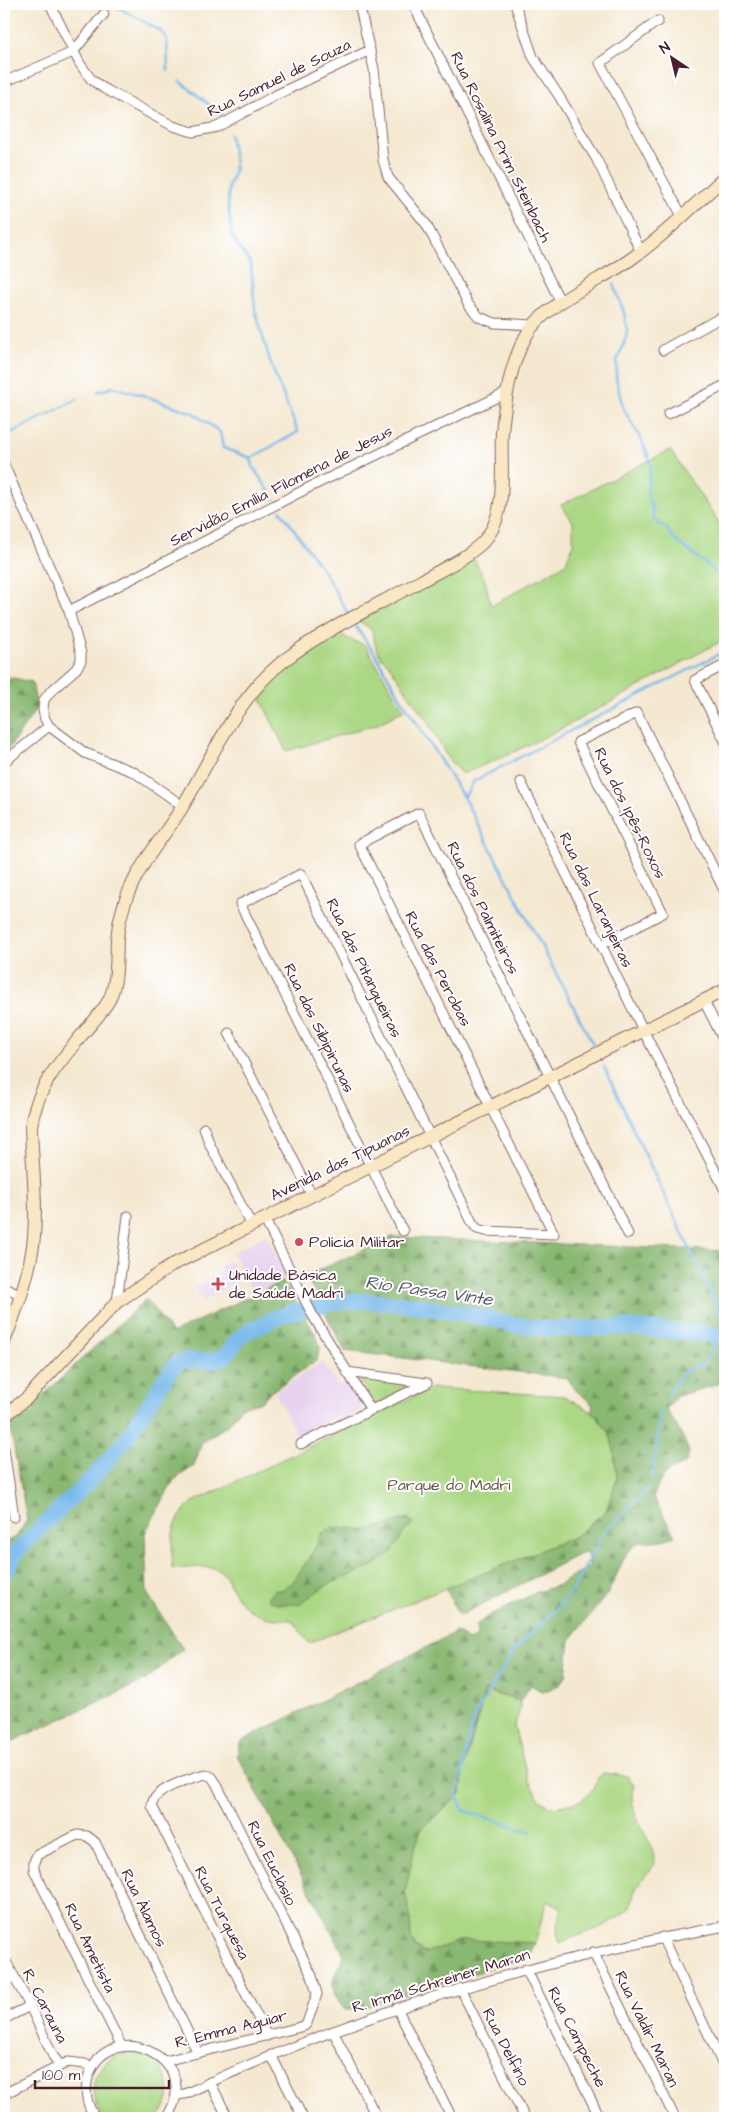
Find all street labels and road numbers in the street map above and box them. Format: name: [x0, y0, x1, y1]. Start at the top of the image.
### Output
street label: Rua Samuel de Souza: [203, 34, 355, 122]
street label: Rua Rosalina Prim Steinbach: [445, 48, 557, 246]
street label: Servidão Emília Filomena de Jesus: [166, 420, 396, 552]
street label: Rua dos Ipês-Roxos: [589, 744, 671, 882]
street label: Rua das Laranjeiras: [554, 829, 638, 971]
street label: Rua dos Palmiteiros: [441, 838, 525, 978]
street label: Rua das Pitangueiras: [320, 895, 407, 1042]
street label: Rua das Perobas: [399, 908, 477, 1030]
street label: Rua das Sibipirunas: [278, 960, 360, 1096]
street label: Avenida das Tipuanas: [266, 1120, 414, 1206]
street label: Rua Euclásio: [242, 1817, 302, 1909]
street label: Rua Turquesa: [189, 1862, 255, 1964]
street label: Rua Álamos: [116, 1865, 172, 1951]
street label: Rua Ametista: [59, 1900, 121, 1996]
street label: R. Irmã Schreiner Maran: [349, 1943, 533, 2019]
street label: R. Carauna: [17, 1965, 73, 2047]
street label: Rua Valdir Maran: [609, 1967, 685, 2091]
street label: Rua Campeche: [542, 1983, 612, 2091]
street label: R. Emma Aguiar: [173, 2004, 290, 2055]
street label: Rua Delfino: [477, 2004, 535, 2090]

